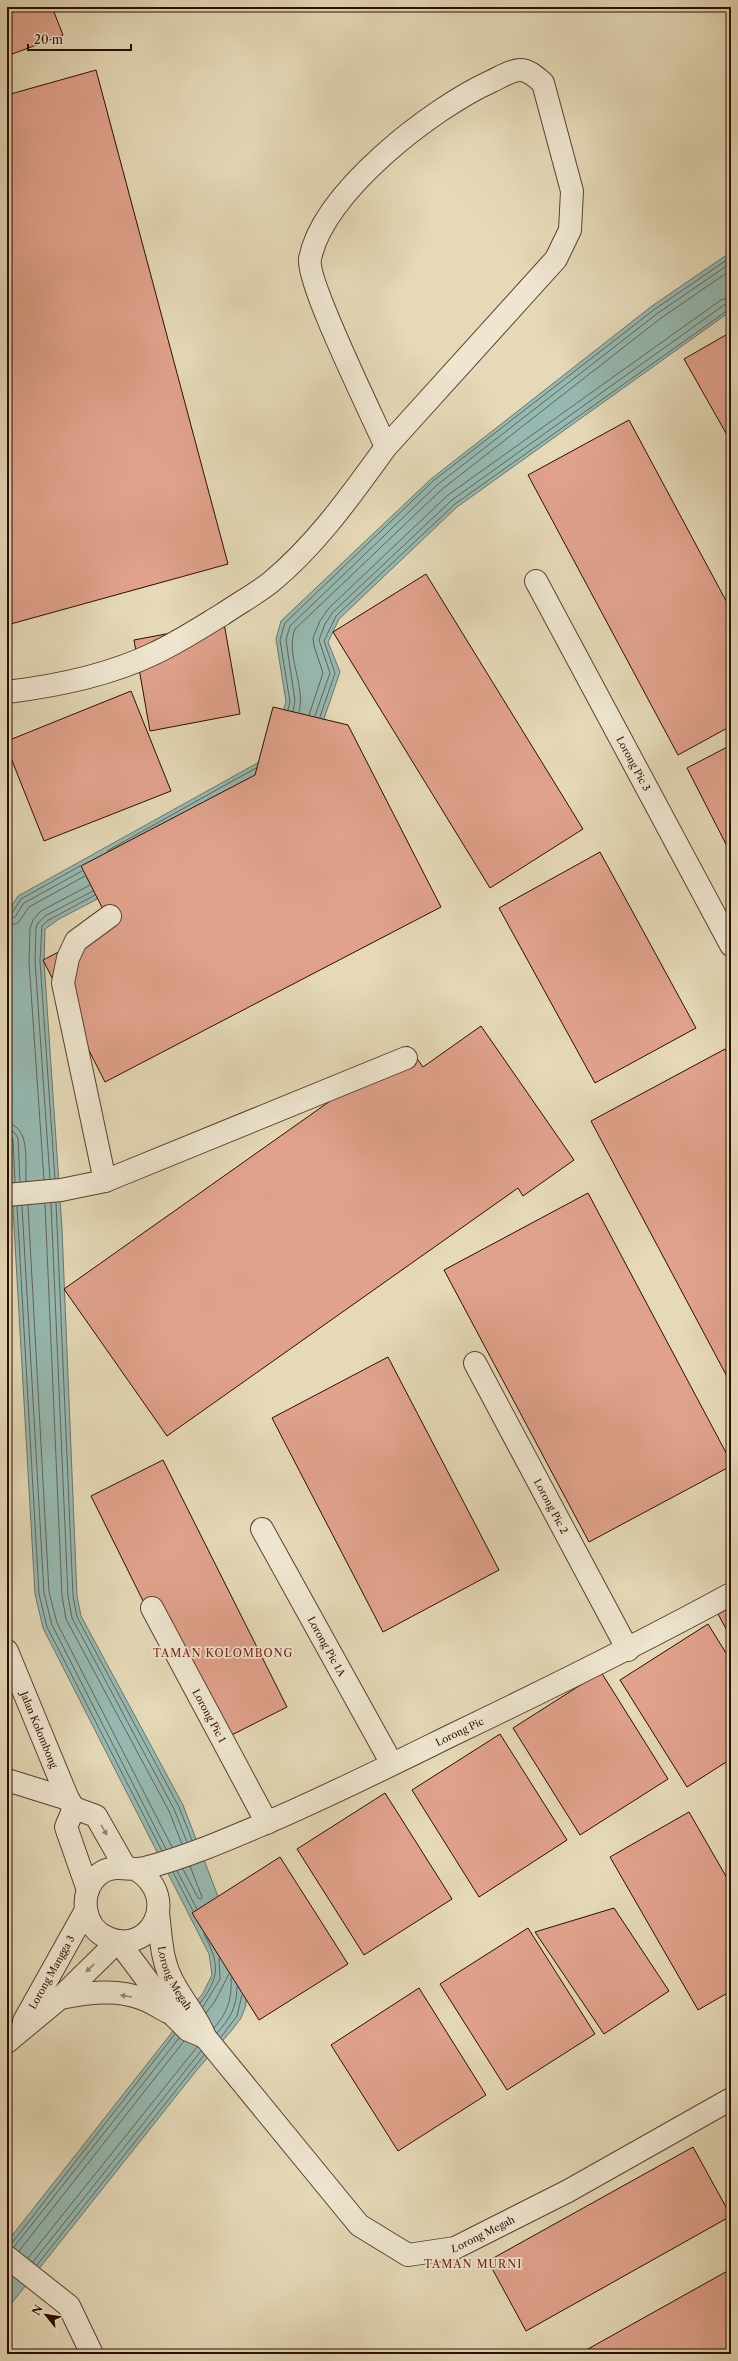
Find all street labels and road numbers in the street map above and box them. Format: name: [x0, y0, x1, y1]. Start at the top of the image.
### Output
street label: Lorong Pic 3: [613, 734, 653, 793]
street label: Lorong Pic 2: [531, 1476, 571, 1536]
street label: Lorong Pic 1A: [305, 1614, 349, 1679]
street label: Lorong Pic 1: [189, 1687, 229, 1746]
street label: Jalan Kolombong: [17, 1688, 61, 1771]
street label: Lorong Pic: [433, 1715, 486, 1749]
street label: Lorong Mangga 3: [26, 1933, 78, 2012]
street label: Lorong Megah: [155, 1945, 195, 2013]
street label: Lorong Megah: [451, 2213, 518, 2255]

